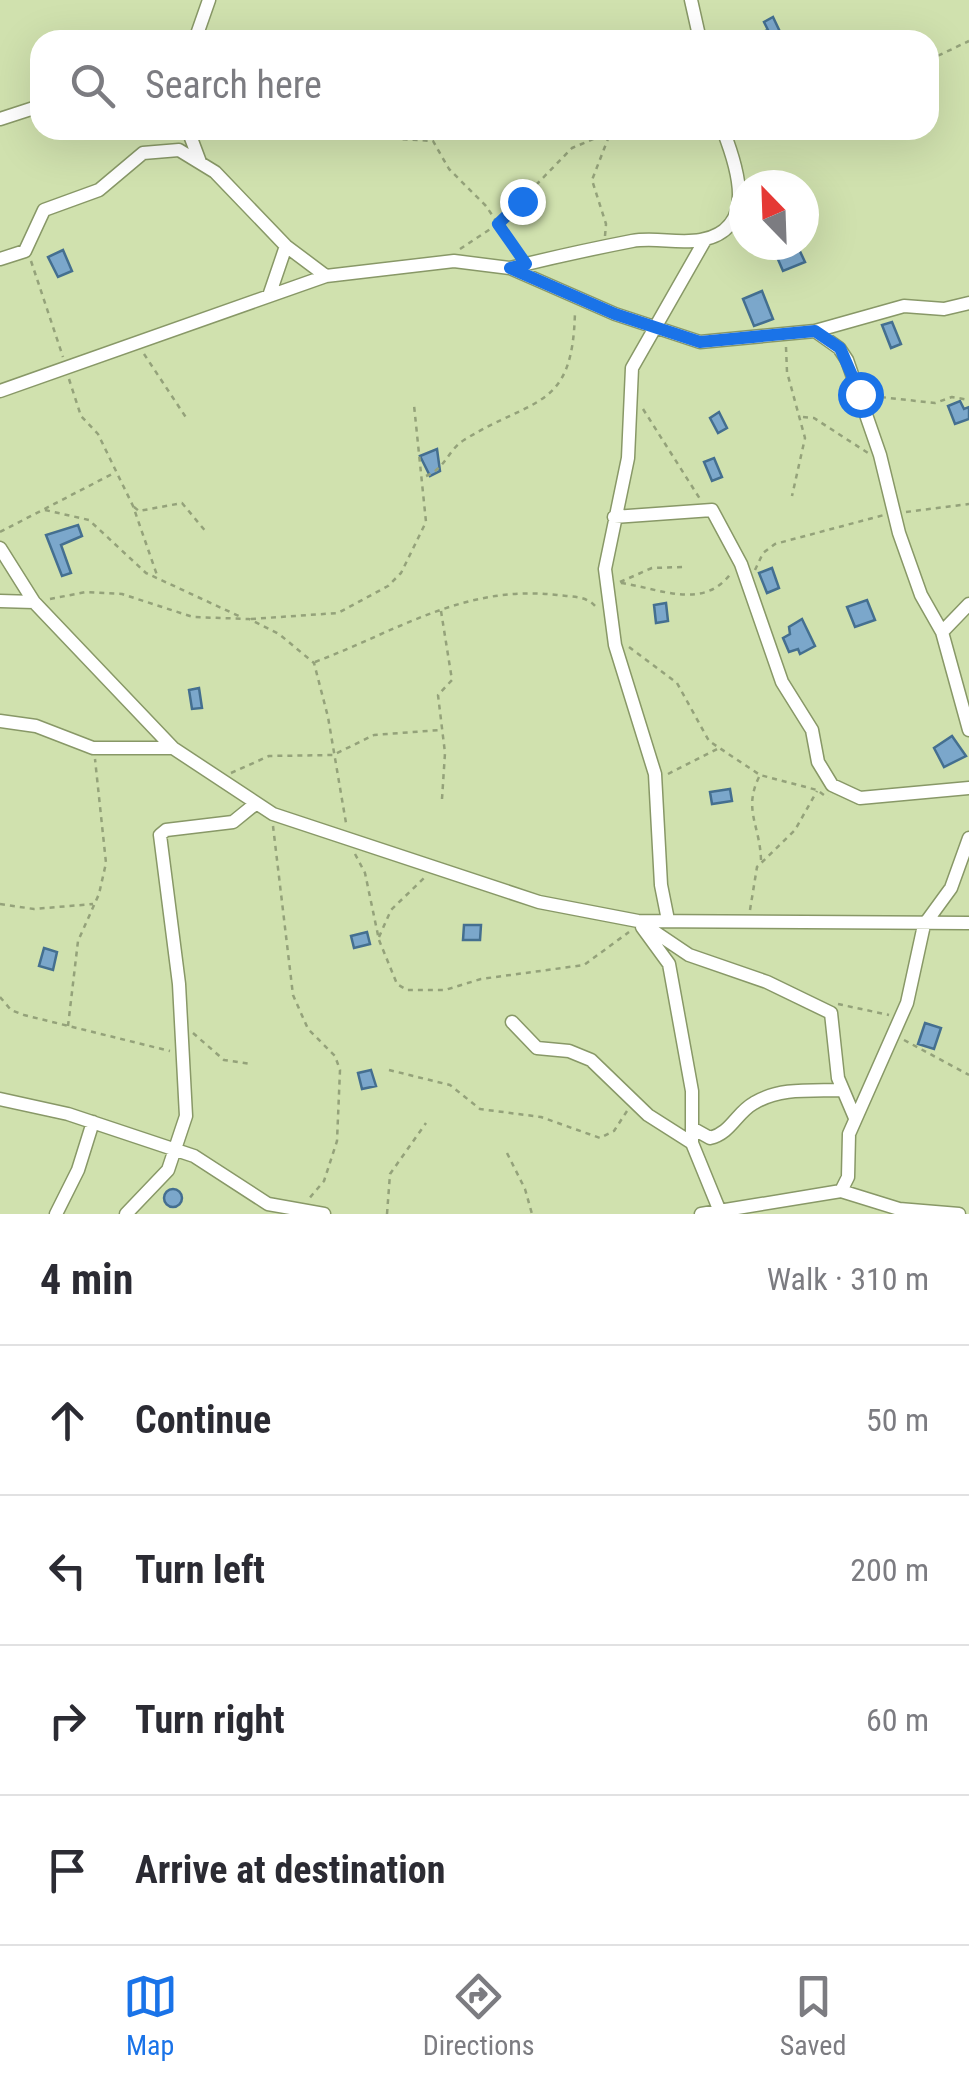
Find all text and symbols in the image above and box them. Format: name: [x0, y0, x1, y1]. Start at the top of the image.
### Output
search box: [30, 30, 939, 140]
icon: search: [65, 58, 120, 113]
text: Search here: [145, 63, 322, 107]
north arrow: [729, 170, 819, 260]
route end: [500, 179, 546, 225]
route start: [838, 372, 884, 418]
text: 4 min: [40, 1255, 133, 1304]
text: Walk · 310 m: [767, 1260, 929, 1298]
icon: ahead: [40, 1393, 95, 1448]
text: Continue: [135, 1398, 271, 1442]
text: 50 m: [866, 1401, 929, 1439]
icon: left: [40, 1543, 95, 1598]
text: Turn left: [135, 1548, 265, 1592]
text: 200 m: [850, 1551, 929, 1589]
icon: right: [40, 1693, 95, 1748]
text: Turn right: [135, 1698, 285, 1742]
text: 60 m: [866, 1701, 929, 1739]
icon: arrive: [40, 1843, 95, 1898]
text: Arrive at destination: [135, 1848, 445, 1892]
tab: Map: [123, 1969, 178, 2062]
tab: Directions: [423, 1969, 535, 2062]
tab: Saved: [780, 1969, 846, 2062]

